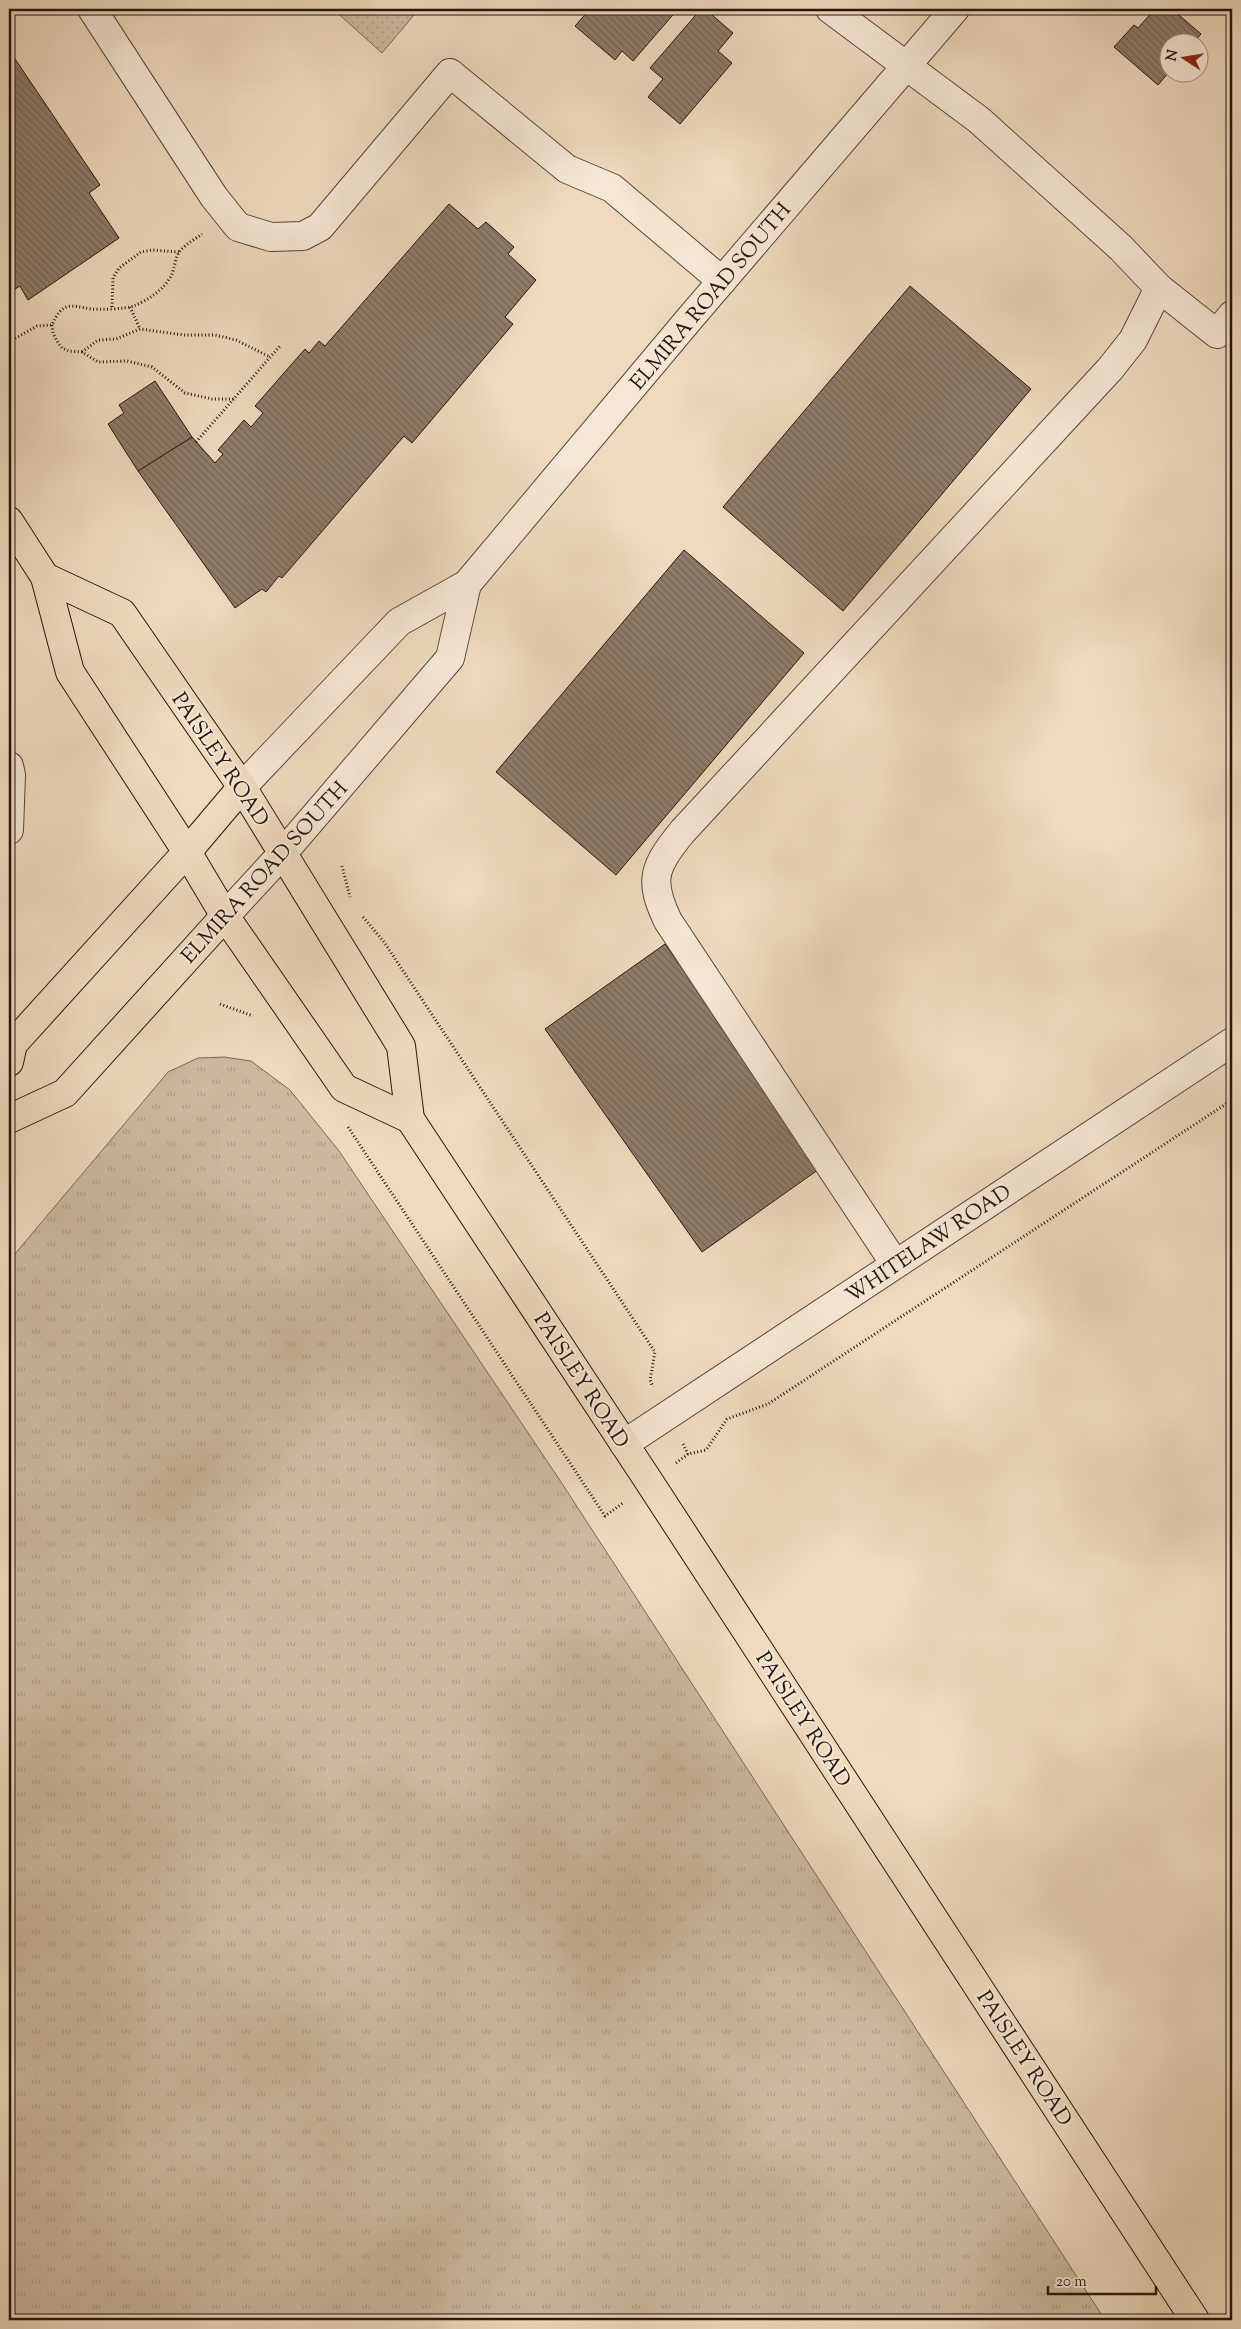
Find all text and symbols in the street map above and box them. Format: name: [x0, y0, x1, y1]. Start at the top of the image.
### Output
north arrow: [1158, 32, 1208, 82]
text: N: [1162, 48, 1184, 63]
street label: ELMIRA ROAD SOUTH: [624, 197, 799, 398]
street label: PAISLEY ROAD: [163, 687, 275, 833]
street label: ELMIRA ROAD SOUTH: [175, 775, 356, 971]
street label: WHITELAW ROAD: [840, 1178, 1018, 1311]
street label: PAISLEY ROAD: [525, 1307, 635, 1455]
street label: PAISLEY ROAD: [747, 1646, 857, 1794]
street label: PAISLEY ROAD: [968, 1985, 1078, 2133]
scale bar: [1048, 2264, 1156, 2296]
text: 20 m: [1056, 2272, 1087, 2293]

